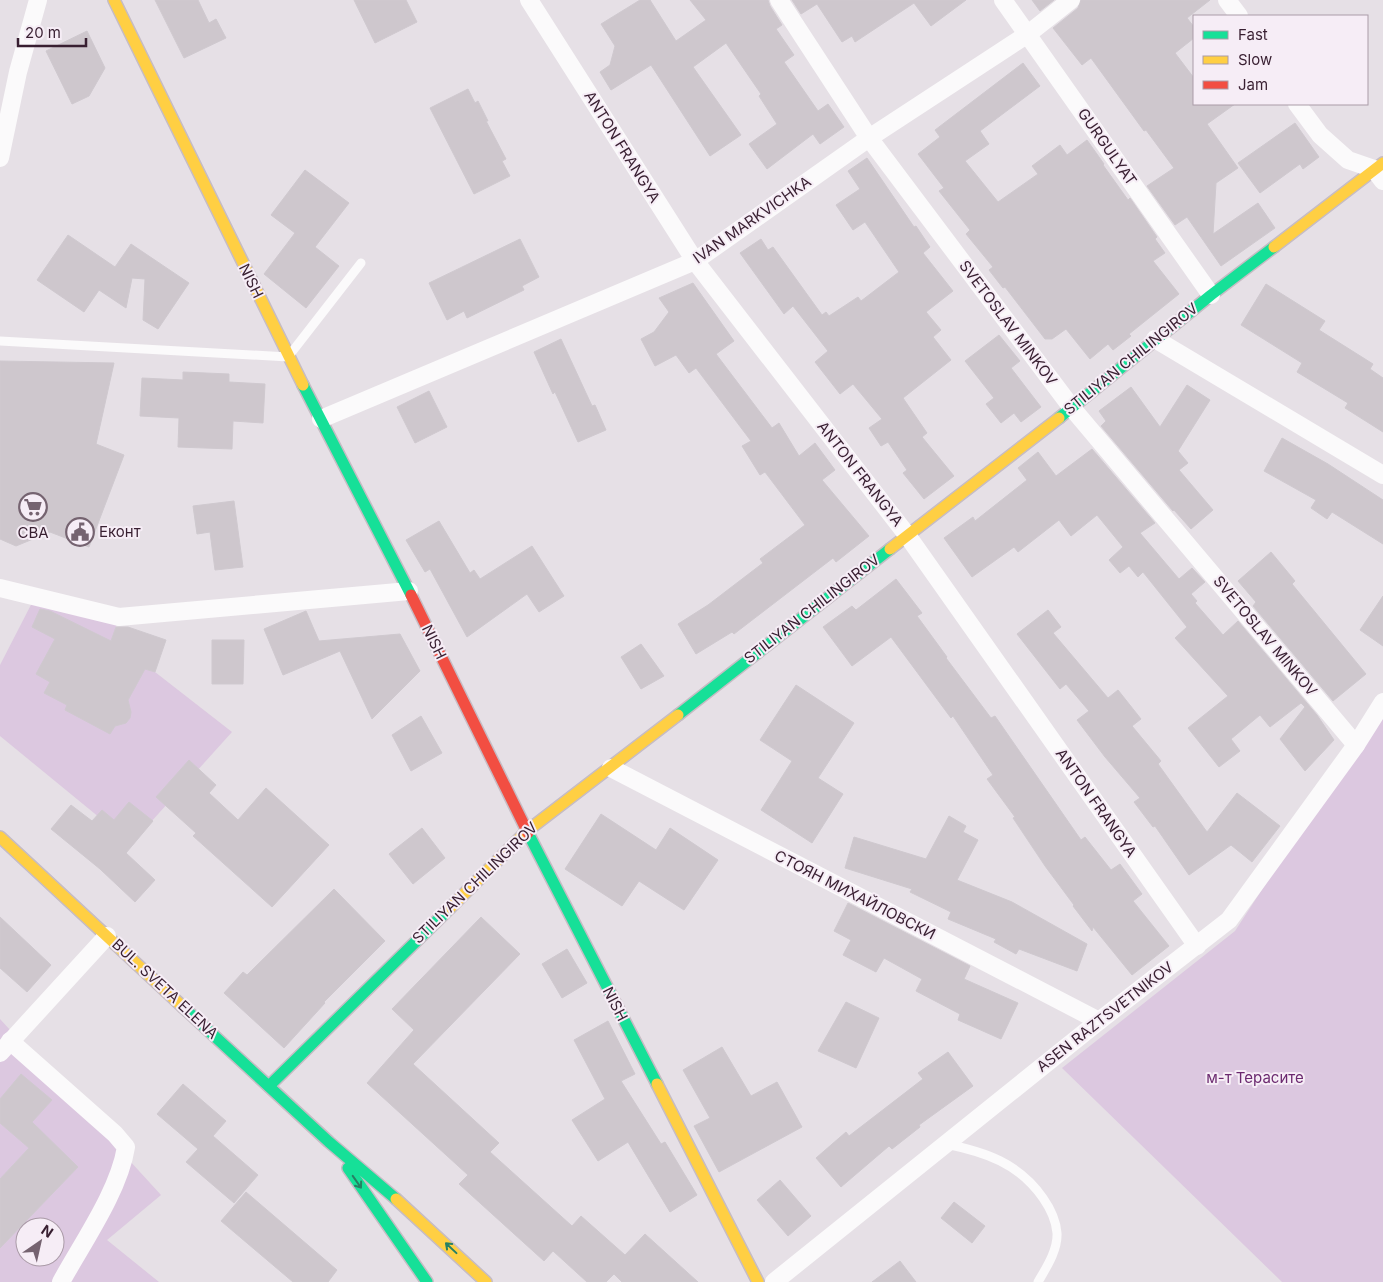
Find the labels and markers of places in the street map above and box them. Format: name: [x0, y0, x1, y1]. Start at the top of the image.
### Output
supermarket icon: CBA: [18, 492, 48, 522]
public building icon: Еконт: [65, 517, 95, 547]
place label: Еконт: [99, 522, 141, 541]
place label: CBA: [17, 523, 49, 542]

